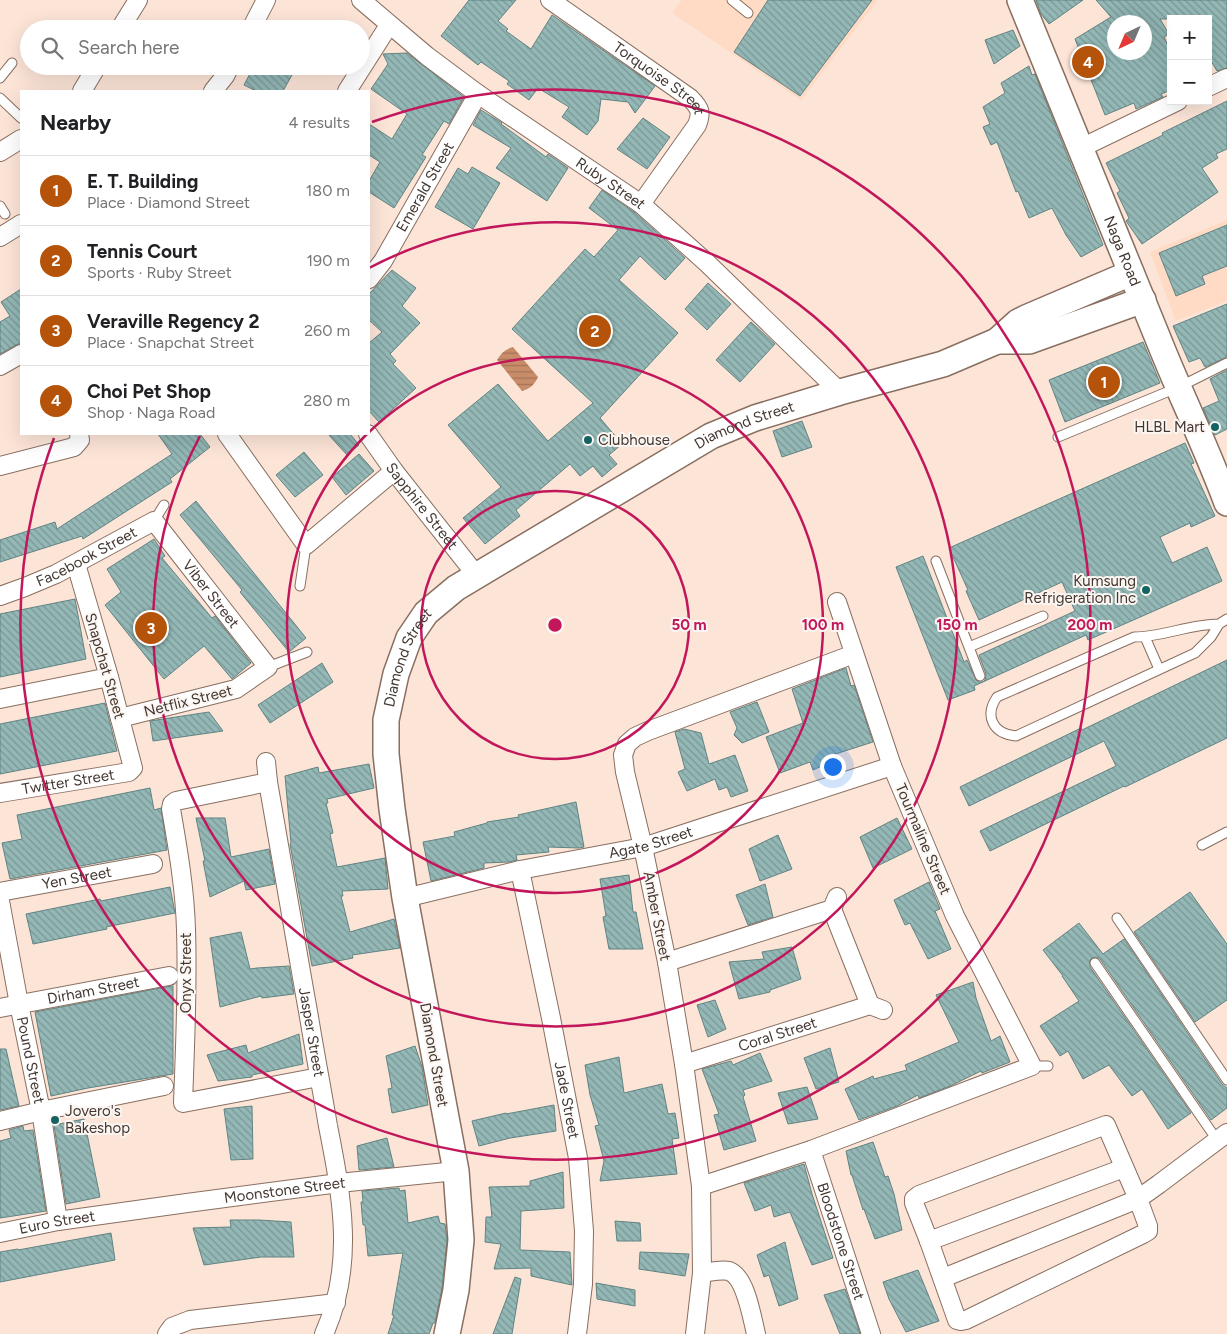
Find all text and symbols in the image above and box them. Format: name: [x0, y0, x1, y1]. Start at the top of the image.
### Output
north arrow: [1107, 15, 1152, 60]
map controls: [1167, 15, 1212, 105]
button: +: [1167, 15, 1212, 60]
search box: [20, 20, 370, 75]
icon: search: [38, 34, 66, 62]
text: Search here: [78, 36, 180, 59]
street label: Torquoise Street: [610, 38, 709, 116]
pin: 4: [1072, 43, 1104, 81]
button: −: [1167, 60, 1212, 105]
text: Nearby: [40, 110, 111, 135]
text: 4 results: [289, 113, 350, 132]
street label: Emerald Street: [392, 139, 458, 235]
street label: Ruby Street: [572, 154, 650, 213]
text: E. T. Building: [87, 170, 198, 193]
text: 1: [53, 181, 59, 200]
text: 180 m: [306, 181, 350, 200]
text: Place · Diamond Street: [87, 193, 250, 212]
street label: Naga Road: [1100, 213, 1145, 289]
text: Tennis Court: [87, 240, 198, 263]
text: 2: [51, 251, 61, 270]
text: 190 m: [307, 251, 350, 270]
text: Sports · Ruby Street: [87, 263, 232, 282]
text: Veraville Regency 2: [87, 310, 259, 333]
pin: 2: [579, 312, 611, 350]
text: 3: [52, 321, 60, 340]
text: 260 m: [304, 321, 350, 340]
text: Place · Snapchat Street: [87, 333, 254, 352]
pin: 1: [1088, 363, 1120, 401]
text: Choi Pet Shop: [87, 380, 211, 403]
text: 4: [51, 391, 61, 410]
text: 280 m: [303, 391, 350, 410]
street label: Diamond Street: [691, 397, 797, 453]
text: Shop · Naga Road: [87, 403, 215, 422]
place label: HLBL Mart: [1134, 418, 1205, 436]
marker: HLBL Mart: [1209, 421, 1221, 433]
place label: Clubhouse: [598, 431, 670, 449]
marker: Clubhouse: [582, 434, 594, 446]
street label: Sapphire Street: [382, 459, 462, 553]
street label: Facebook Street: [33, 523, 140, 590]
street label: Viber Street: [179, 556, 243, 632]
place label: Kumsung Refrigeration Inc: [1024, 572, 1136, 607]
marker: Kumsung Refrigeration Inc: [1140, 584, 1152, 596]
street label: Diamond Street: [380, 603, 435, 708]
pin: 3: [135, 609, 167, 647]
street label: Snapchat Street: [81, 611, 129, 721]
centre of rings: [546, 616, 564, 634]
text: 50 m: [671, 616, 707, 634]
text: 100 m: [802, 616, 844, 634]
text: 150 m: [936, 616, 978, 634]
text: 200 m: [1068, 616, 1112, 634]
street label: Netflix Street: [142, 681, 234, 721]
your location: [820, 754, 846, 780]
street label: Twitter Street: [20, 765, 116, 798]
street label: Tourmaline Street: [891, 781, 955, 898]
street label: Agate Street: [607, 822, 695, 862]
street label: Yen Street: [40, 863, 113, 893]
street label: Amber Street: [640, 870, 675, 963]
street label: Onyx Street: [177, 932, 195, 1013]
street label: Dirham Street: [46, 973, 141, 1008]
street label: Jasper Street: [295, 986, 328, 1079]
street label: Diamond Street: [416, 1001, 452, 1109]
street label: Coral Street: [736, 1013, 819, 1055]
street label: Pound Street: [13, 1015, 48, 1106]
street label: Jade Street: [551, 1060, 583, 1141]
place label: Jovero's Bakeshop: [65, 1102, 130, 1137]
marker: Jovero's Bakeshop: [49, 1114, 61, 1126]
street label: Moonstone Street: [223, 1173, 347, 1207]
street label: Bloodstone Street: [813, 1180, 868, 1303]
street label: Euro Street: [17, 1207, 96, 1238]

